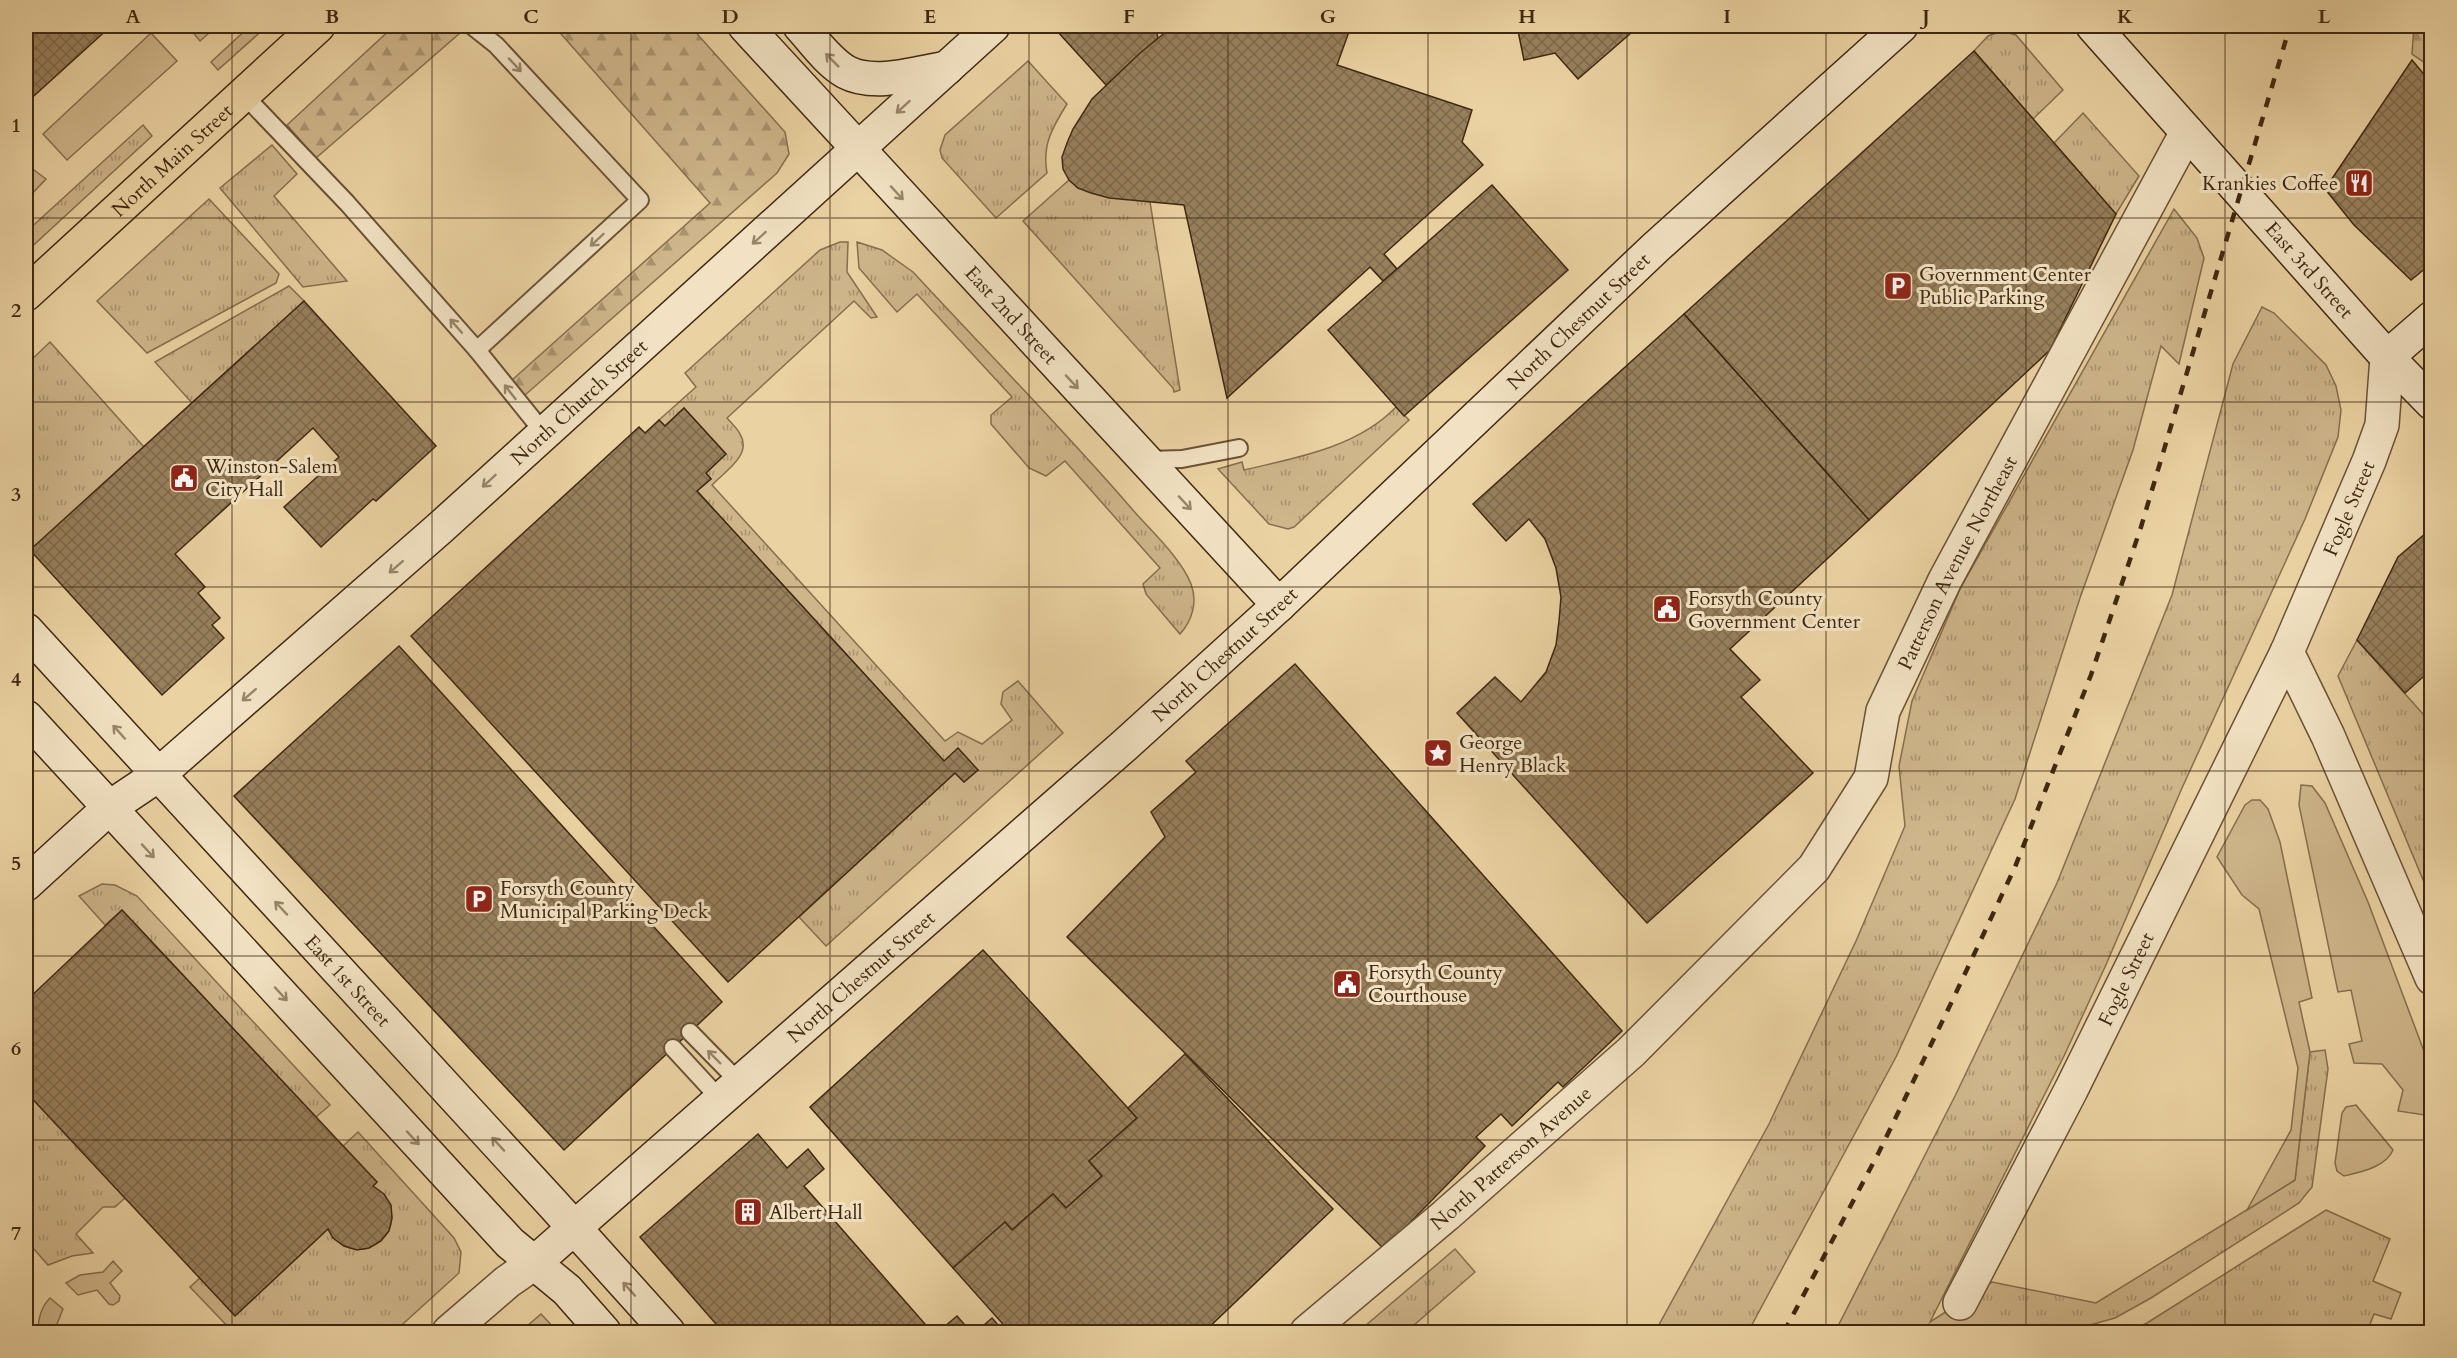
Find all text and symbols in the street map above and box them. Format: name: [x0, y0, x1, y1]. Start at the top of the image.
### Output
text: A: [125, 3, 141, 30]
text: B: [325, 3, 339, 30]
text: C: [523, 3, 539, 30]
text: D: [721, 3, 739, 30]
text: E: [924, 3, 936, 30]
text: F: [1123, 3, 1135, 30]
text: G: [1320, 3, 1336, 30]
text: H: [1518, 3, 1536, 30]
text: I: [1723, 3, 1731, 30]
text: J: [1919, 3, 1930, 30]
text: K: [2117, 3, 2134, 30]
text: L: [2318, 3, 2331, 30]
one-way arrow: [824, 52, 839, 67]
one-way arrow: [508, 57, 522, 72]
street label: North Main Street: [105, 97, 239, 223]
one-way arrow: [896, 100, 911, 114]
text: 1: [11, 112, 21, 139]
restaurant icon: Krankies Coffee: [2343, 167, 2375, 199]
place label: Krankies Coffee: [2202, 170, 2338, 197]
one-way arrow: [890, 185, 904, 200]
street label: East 3rd Street: [2259, 215, 2360, 324]
one-way arrow: [752, 231, 767, 245]
one-way arrow: [590, 232, 605, 246]
street label: North Chestnut Street: [1501, 246, 1656, 396]
street label: East 2nd Street: [959, 260, 1064, 371]
place label: Government Center Public Parking: [1919, 261, 2092, 311]
parking icon: Government Center Public Parking: [1882, 270, 1914, 302]
text: 2: [11, 297, 21, 324]
one-way arrow: [449, 319, 463, 334]
street label: North Church Street: [505, 332, 654, 471]
one-way arrow: [1065, 374, 1079, 389]
one-way arrow: [503, 384, 516, 400]
street label: Patterson Avenue Northeast: [1891, 450, 2023, 674]
place label: Winston-Salem City Hall: [204, 453, 338, 503]
street label: Fogle Street: [2316, 456, 2381, 560]
public building icon: Winston-Salem City Hall: [168, 462, 200, 494]
one-way arrow: [482, 474, 497, 489]
text: 3: [11, 481, 21, 508]
one-way arrow: [1178, 495, 1192, 510]
one-way arrow: [389, 560, 404, 574]
street label: North Chestnut Street: [1146, 580, 1304, 728]
place label: Forsyth County Government Center: [1688, 585, 1861, 635]
public building icon: Forsyth County Government Center: [1651, 593, 1683, 625]
text: 4: [11, 666, 21, 693]
one-way arrow: [242, 688, 257, 702]
one-way arrow: [112, 724, 126, 739]
place label: George Henry Black: [1459, 729, 1567, 779]
place icon: George Henry Black: [1422, 737, 1454, 769]
one-way arrow: [141, 843, 155, 858]
text: 5: [11, 850, 21, 877]
place label: Forsyth County Municipal Parking Deck: [500, 875, 709, 925]
parking icon: Forsyth County Municipal Parking Deck: [463, 883, 495, 915]
one-way arrow: [274, 901, 288, 916]
street label: North Chestnut Street: [781, 904, 941, 1049]
street label: Fogle Street: [2091, 927, 2161, 1030]
street label: East 1st Street: [299, 929, 398, 1033]
place label: Forsyth County Courthouse: [1368, 959, 1503, 1009]
public building icon: Forsyth County Courthouse: [1331, 968, 1363, 1000]
one-way arrow: [273, 987, 288, 1002]
text: 6: [11, 1035, 21, 1062]
one-way arrow: [707, 1050, 722, 1064]
street label: North Patterson Avenue: [1424, 1080, 1597, 1236]
one-way arrow: [406, 1130, 420, 1145]
one-way arrow: [491, 1137, 505, 1152]
building icon: Albert Hall: [732, 1196, 764, 1228]
place label: Albert Hall: [769, 1199, 863, 1226]
text: 7: [11, 1220, 21, 1247]
one-way arrow: [622, 1282, 636, 1297]

